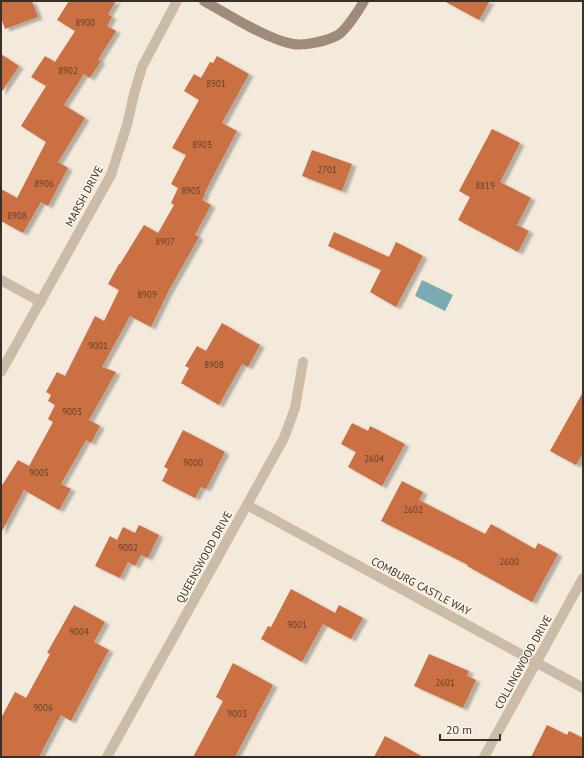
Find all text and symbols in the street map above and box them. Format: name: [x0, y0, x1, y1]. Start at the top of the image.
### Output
house number: 8900: [75, 17, 95, 28]
house number: 8902: [58, 65, 78, 76]
house number: 8901: [206, 78, 226, 89]
house number: 8903: [192, 139, 212, 150]
street label: MARSH DRIVE: [62, 163, 106, 229]
house number: 2701: [317, 164, 337, 175]
house number: 8906: [34, 178, 54, 189]
house number: 8819: [475, 180, 495, 191]
house number: 8905: [181, 185, 201, 196]
house number: 8908: [7, 210, 27, 221]
house number: 8907: [155, 236, 175, 247]
house number: 8909: [137, 289, 157, 300]
house number: 9001: [88, 340, 108, 351]
house number: 8908: [204, 359, 224, 370]
house number: 9003: [62, 406, 82, 417]
house number: 2604: [364, 453, 384, 464]
house number: 9000: [183, 457, 203, 468]
house number: 9005: [29, 467, 49, 478]
house number: 2602: [403, 504, 423, 515]
street label: QUEENSWOOD DRIVE: [173, 509, 235, 605]
house number: 9002: [118, 542, 138, 553]
street label: COMBURG CASTLE WAY: [369, 554, 474, 619]
house number: 2600: [499, 556, 519, 567]
street label: COLLINGWOOD DRIVE: [491, 612, 555, 711]
house number: 9001: [287, 619, 307, 630]
house number: 9004: [69, 626, 89, 637]
house number: 2601: [435, 677, 455, 688]
house number: 9006: [33, 702, 53, 713]
house number: 9003: [227, 708, 247, 719]
scale bar: [440, 716, 500, 742]
text: 20 m: [446, 722, 472, 737]

